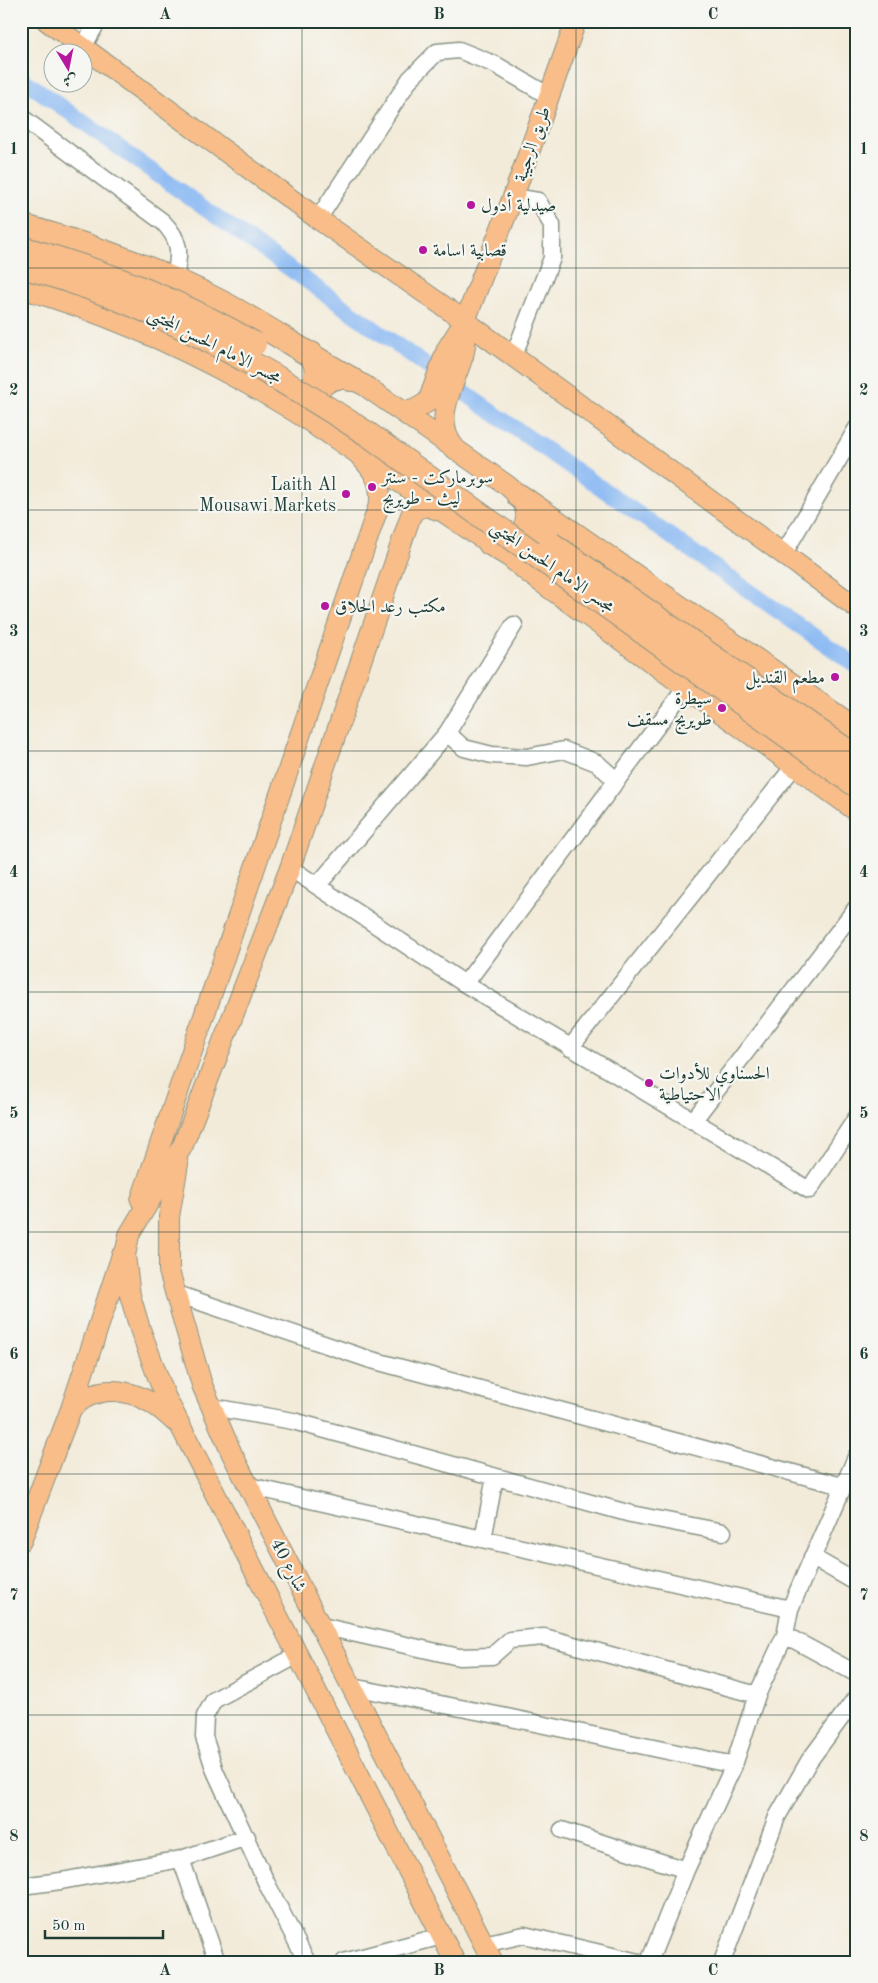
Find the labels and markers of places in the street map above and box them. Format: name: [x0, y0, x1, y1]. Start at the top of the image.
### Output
place label: صيدلية أدول: [481, 192, 556, 216]
marker: صيدلية أدول: [465, 199, 477, 211]
place label: قصابية اسامة: [433, 242, 507, 261]
marker: قصابية اسامة: [417, 244, 429, 256]
place label: سوبرماركت - سنتر ليث - طويريج: [380, 469, 493, 514]
place label: Laith Al Mousawi Markets: [199, 476, 336, 515]
marker: سوبرماركت - سنتر ليث - طويريج: [366, 481, 378, 493]
marker: Laith Al Mousawi Markets: [340, 488, 352, 500]
place label: مكتب رعد الحلاق: [335, 597, 446, 618]
marker: مكتب رعد الحلاق: [319, 600, 331, 612]
place label: مطعم القنديل: [745, 669, 825, 694]
marker: مطعم القنديل: [829, 671, 841, 683]
place label: سيطرة طويريج مسقف: [627, 690, 712, 735]
marker: سيطرة طويريج مسقف: [716, 702, 728, 714]
place label: الحسناوي للأدوات الاحتياطية: [659, 1062, 770, 1104]
marker: الحسناوي للأدوات الاحتياطية: [643, 1077, 655, 1089]

